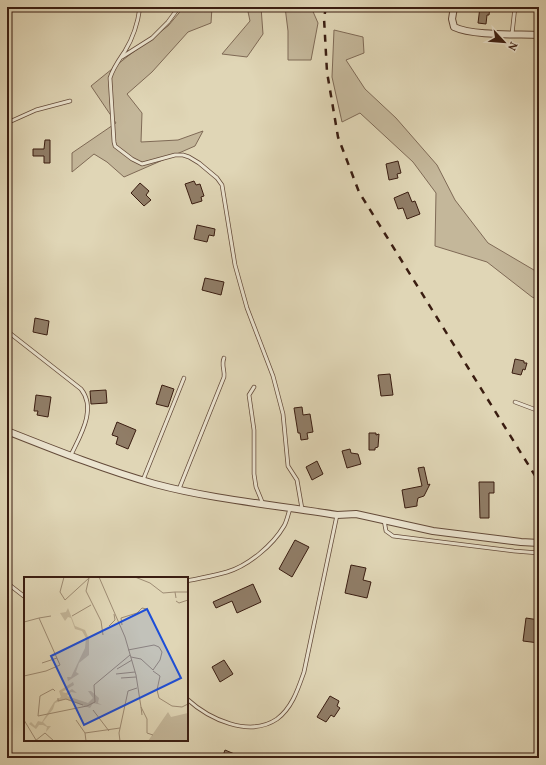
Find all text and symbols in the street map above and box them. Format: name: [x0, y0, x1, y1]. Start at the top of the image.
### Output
north arrow: [484, 22, 524, 62]
text: N: [503, 39, 520, 53]
inset map: [24, 577, 188, 741]

